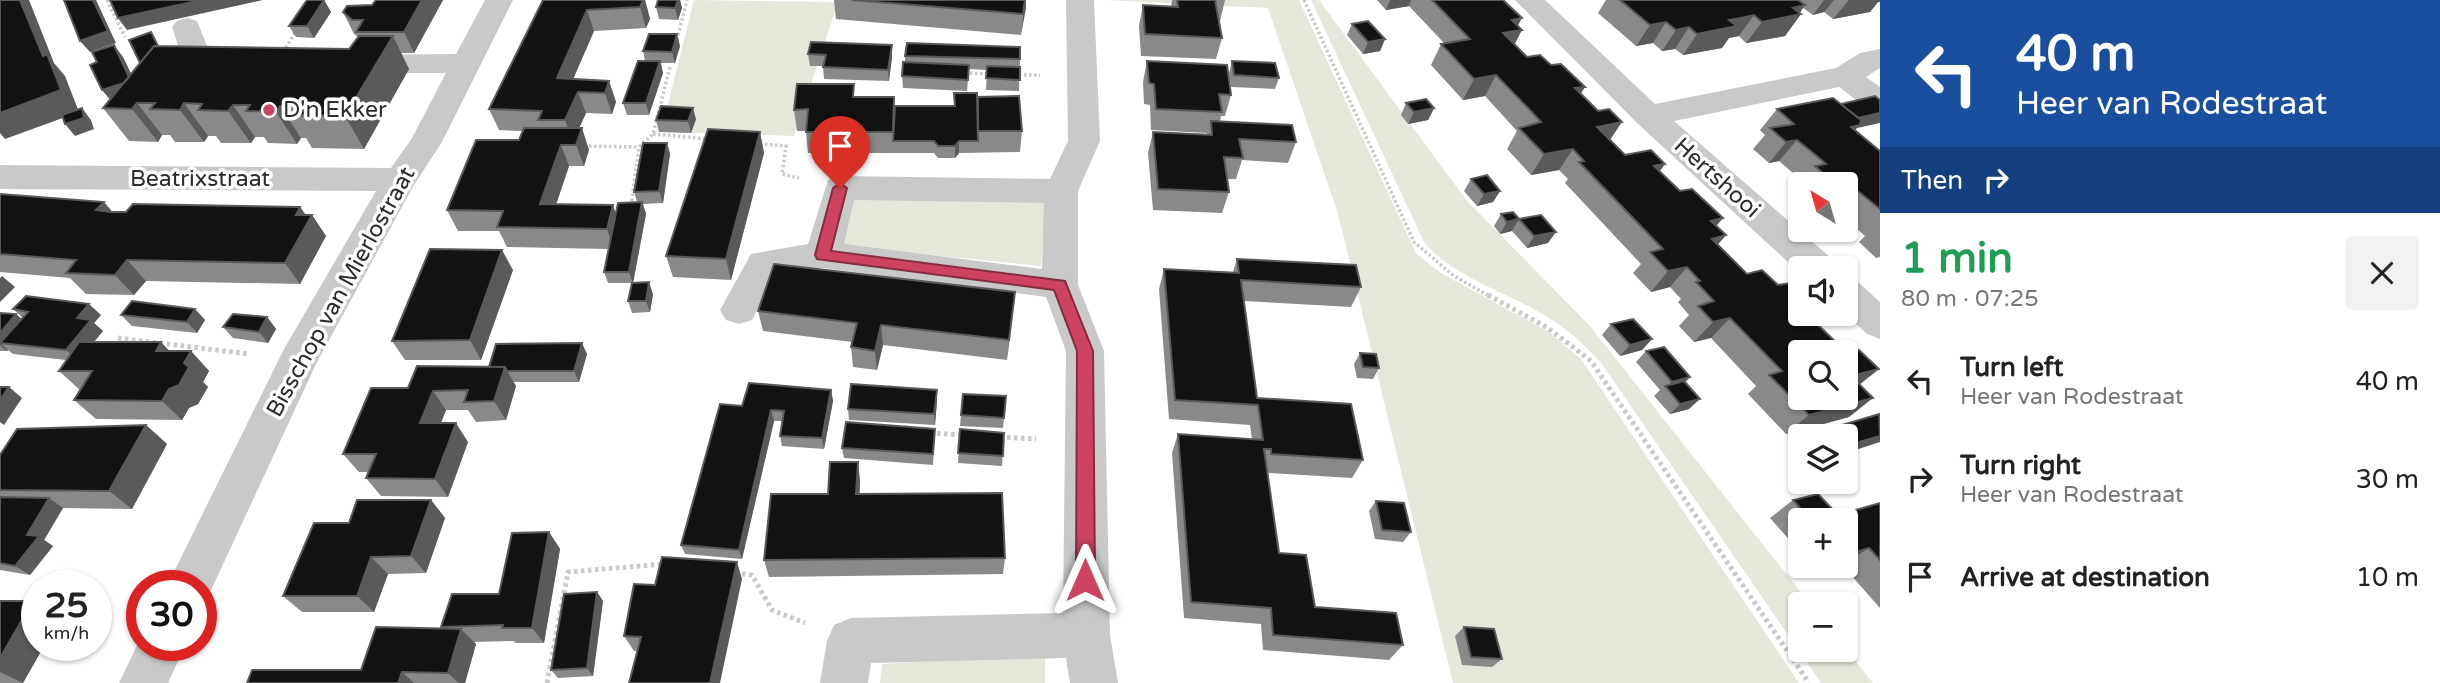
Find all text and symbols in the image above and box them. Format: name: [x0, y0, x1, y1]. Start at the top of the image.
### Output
text: 40 m: [2016, 25, 2135, 84]
icon: left: [1901, 28, 1992, 119]
text: Heer van Rodestraat: [2016, 85, 2327, 123]
place label: D'n Ekker: [283, 96, 387, 124]
marker: D'n Ekker: [261, 102, 277, 118]
pin: [810, 116, 870, 188]
icon: arrive: [821, 127, 859, 165]
street label: Hertshooi: [1668, 132, 1766, 224]
icon: right: [1977, 161, 2015, 199]
street label: Bisschop van Mierlostraat: [261, 162, 422, 422]
street label: Beatrixstraat: [130, 165, 270, 193]
text: Then: [1901, 165, 1963, 196]
north arrow: [1788, 172, 1858, 242]
map controls: [1788, 172, 1858, 662]
text: 1 min: [1901, 233, 2013, 284]
button: close: [2345, 236, 2419, 310]
button: sound: [1788, 256, 1858, 326]
text: 80 m · 07:25: [1901, 285, 2039, 313]
button: search: [1788, 340, 1858, 410]
text: Turn left: [1960, 352, 2063, 383]
icon: left: [1901, 362, 1939, 400]
text: 40 m: [2356, 366, 2419, 397]
text: Heer van Rodestraat: [1960, 383, 2184, 411]
button: layers: [1788, 424, 1858, 494]
text: Turn right: [1960, 450, 2081, 481]
icon: right: [1901, 460, 1939, 498]
text: 30 m: [2356, 464, 2419, 495]
text: Heer van Rodestraat: [1960, 481, 2184, 509]
button: +: [1788, 508, 1858, 578]
position arrow: [1048, 543, 1122, 617]
icon: arrive: [1901, 558, 1939, 596]
text: Arrive at destination: [1960, 562, 2210, 593]
text: 10 m: [2356, 562, 2419, 593]
speed limit sign: 30: [126, 570, 217, 661]
text: 25: [45, 585, 88, 627]
button: −: [1788, 592, 1858, 662]
text: km/h: [44, 622, 89, 644]

